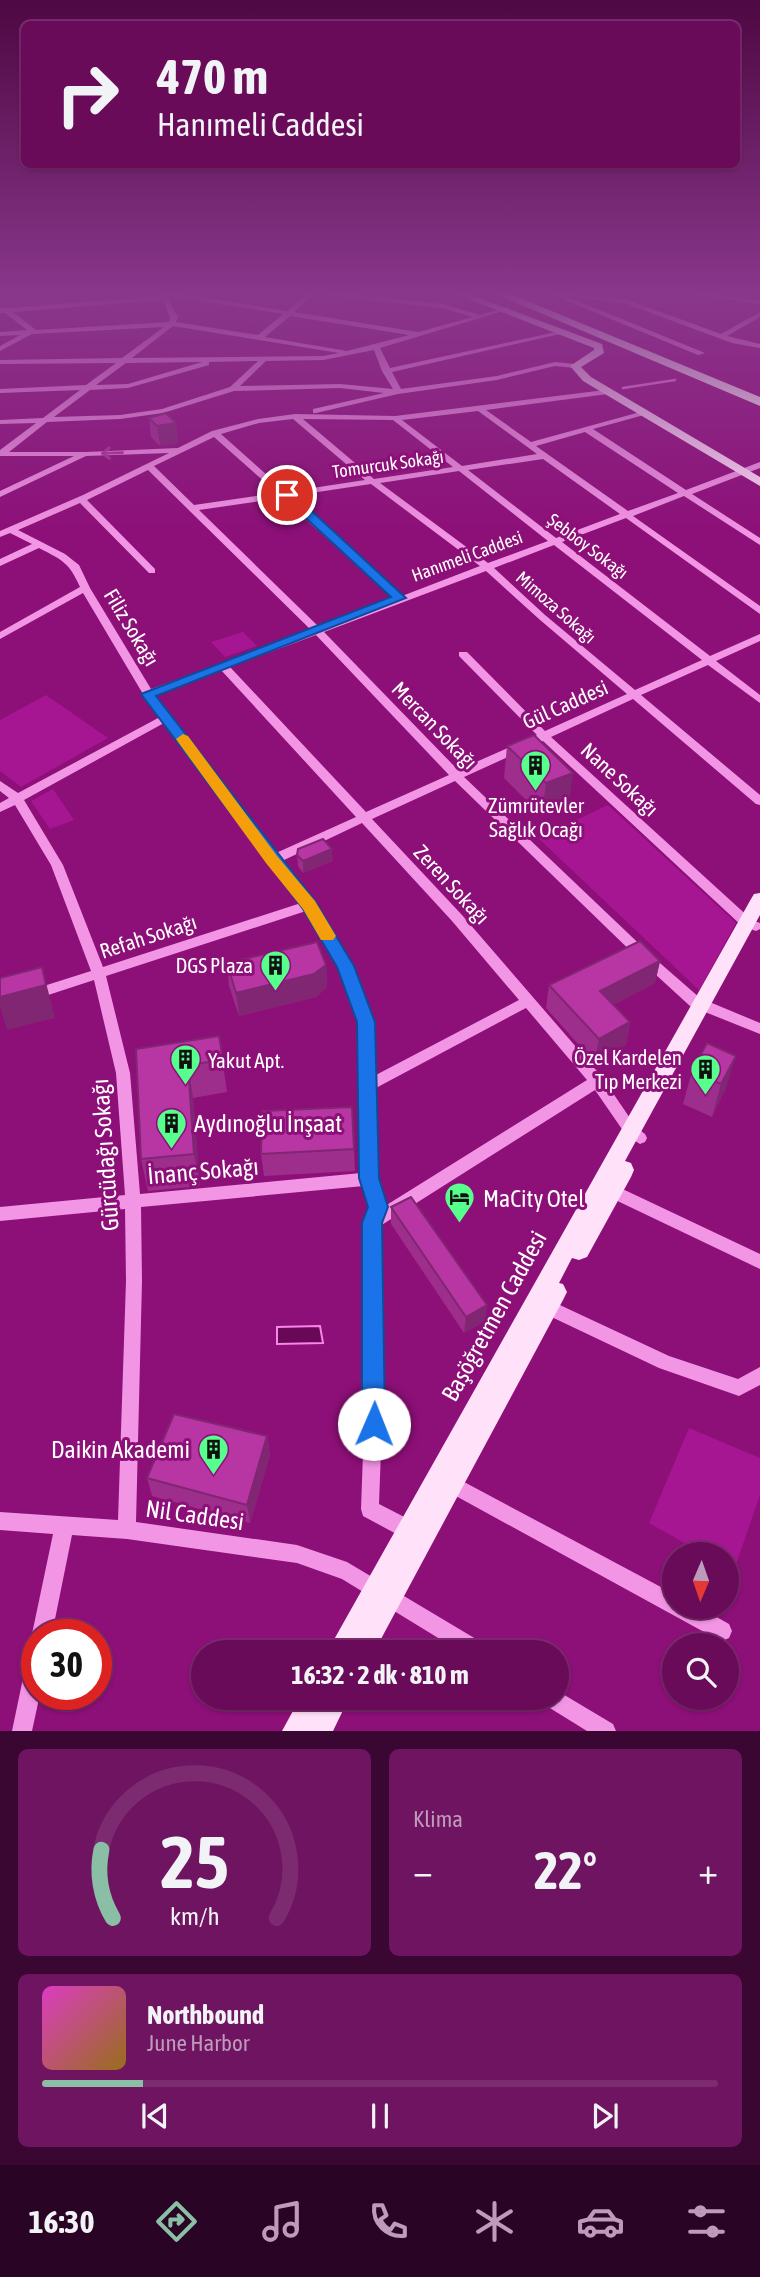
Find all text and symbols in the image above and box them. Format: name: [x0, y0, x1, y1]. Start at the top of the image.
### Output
text: 470 m: [157, 48, 268, 104]
icon: right: [42, 49, 133, 140]
text: Hanımeli Caddesi: [157, 106, 364, 143]
street label: Tomurcuk Sokağı: [331, 446, 445, 482]
one-way arrow: [100, 447, 123, 460]
pin: [257, 465, 317, 525]
icon: arrive: [268, 476, 306, 514]
street label: Şebboy Sokağı: [544, 509, 632, 583]
street label: Hanımeli Caddesi: [409, 526, 525, 586]
street label: Mimoza Sokağı: [512, 567, 600, 647]
street label: Filiz Sokağı: [100, 584, 164, 670]
street label: Gül Caddesi: [519, 675, 611, 733]
street label: Mercan Sokağı: [387, 676, 483, 774]
street label: Nane Sokağı: [577, 737, 663, 821]
building icon: Zümrütevler Sağlık Ocağı: [519, 748, 553, 792]
place label: Zümrütevler Sağlık Ocağı: [488, 793, 585, 841]
street label: Zeren Sokağı: [409, 839, 495, 929]
street label: Refah Sokağı: [97, 909, 199, 963]
building icon: DGS Plaza: [259, 948, 293, 992]
place label: DGS Plaza: [175, 953, 253, 977]
building icon: Yakut Apt.: [168, 1043, 202, 1087]
place label: Özel Kardelen Tıp Merkezi: [574, 1045, 682, 1093]
place label: Yakut Apt.: [208, 1048, 284, 1072]
building icon: Özel Kardelen Tıp Merkezi: [688, 1052, 722, 1096]
street label: Gürcüdağı Sokağı: [86, 1078, 124, 1232]
building icon: Aydınoğlu İnşaat: [154, 1106, 188, 1150]
place label: Aydınoğlu İnşaat: [194, 1110, 342, 1137]
street label: İnanç Sokağı: [146, 1153, 260, 1189]
hotel icon: MaCity Otel: [443, 1181, 477, 1225]
place label: MaCity Otel: [483, 1185, 585, 1212]
street label: Başöğretmen Caddesi: [436, 1226, 552, 1406]
position arrow: [337, 1387, 411, 1461]
building icon: Daikin Akademi: [196, 1432, 230, 1476]
place label: Daikin Akademi: [51, 1436, 190, 1463]
street label: Nil Caddesi: [144, 1495, 246, 1535]
north arrow: [662, 1542, 738, 1619]
map controls: [662, 1542, 739, 1710]
speed limit sign: 30: [21, 1619, 112, 1710]
button: search: [662, 1633, 739, 1710]
text: 16:32 · 2 dk · 810 m: [291, 1660, 469, 1690]
text: Klima: [413, 1806, 463, 1832]
text: 25: [160, 1821, 229, 1904]
text: 22°: [534, 1840, 597, 1900]
text: −: [413, 1849, 433, 1892]
text: +: [698, 1849, 718, 1892]
text: km/h: [170, 1902, 219, 1930]
text: Northbound: [147, 2000, 264, 2030]
text: June Harbor: [147, 2030, 250, 2056]
icon: previous: [136, 2097, 174, 2135]
icon: pause: [361, 2097, 399, 2135]
icon: next: [586, 2097, 624, 2135]
icon: directions: [152, 2197, 201, 2246]
icon: music: [258, 2197, 307, 2246]
icon: phone: [364, 2197, 413, 2246]
icon: climate: [470, 2197, 519, 2246]
icon: car: [576, 2197, 625, 2246]
icon: filters: [682, 2197, 731, 2246]
text: 16:30: [29, 2203, 94, 2240]

